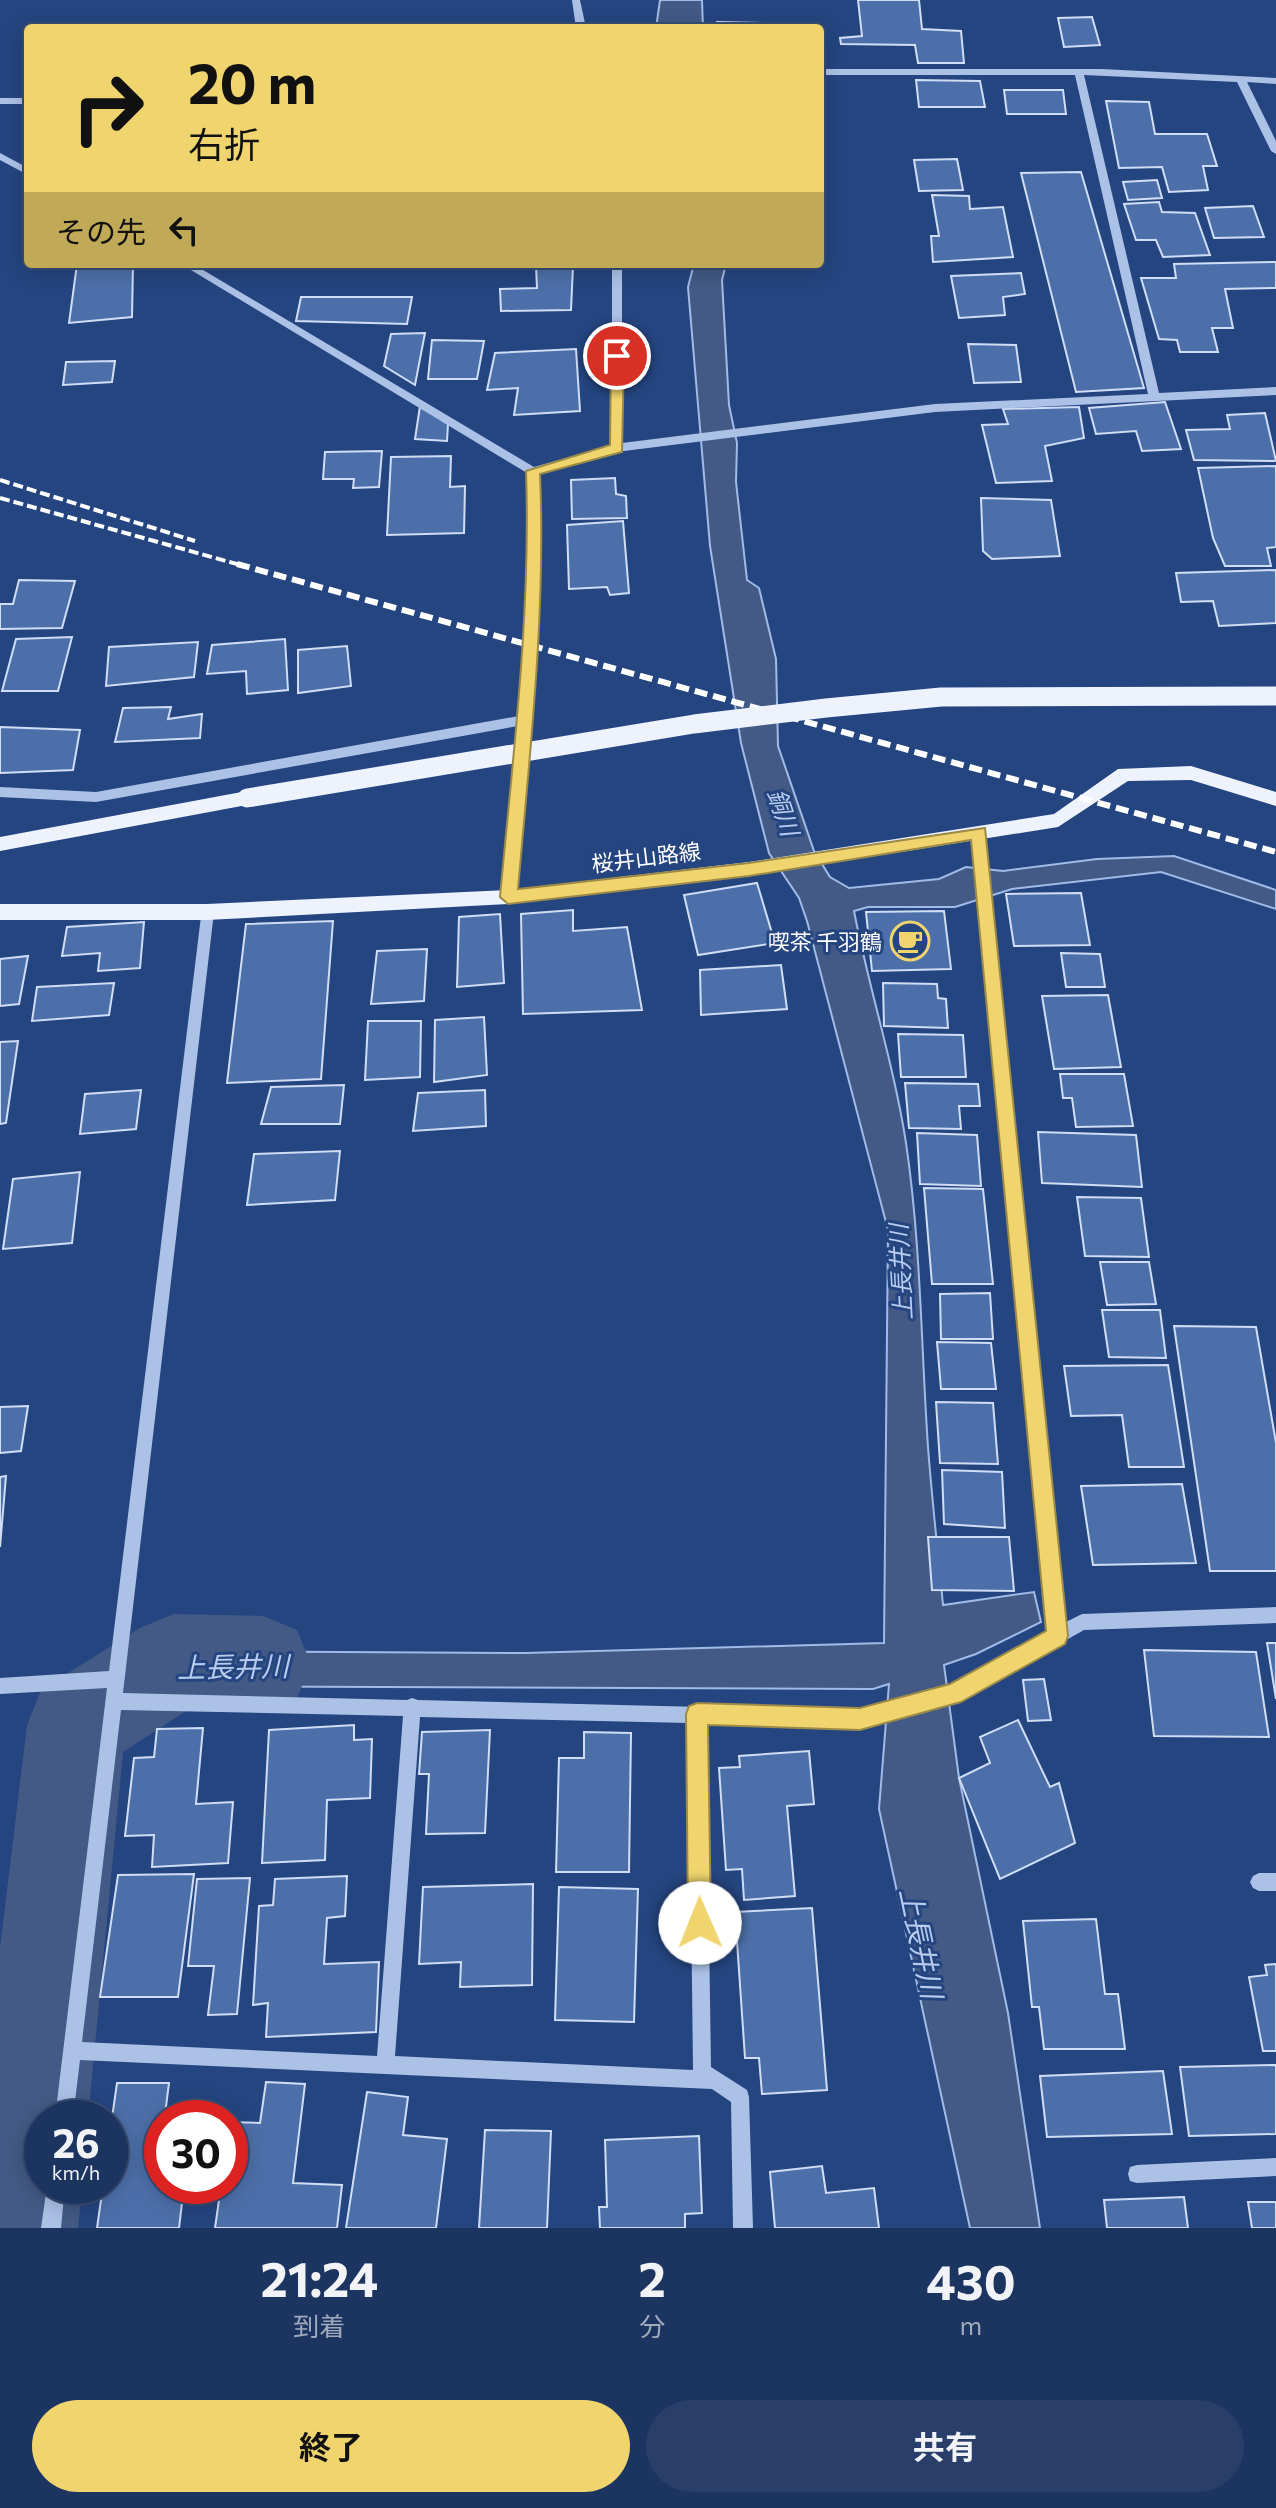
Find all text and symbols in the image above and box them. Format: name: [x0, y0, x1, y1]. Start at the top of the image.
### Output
text: 20 m: [188, 47, 316, 116]
icon: right: [56, 56, 160, 160]
text: 右折: [188, 121, 260, 165]
icon: left: [162, 208, 206, 252]
text: その先: [56, 212, 146, 249]
pin: [583, 322, 651, 390]
icon: arrive: [595, 334, 639, 378]
water label: 銅川: [762, 785, 807, 842]
street label: 桜井山路線: [590, 837, 702, 877]
cafe icon: 喫茶 千羽鶴: [889, 920, 931, 962]
place label: 喫茶 千羽鶴: [768, 928, 882, 955]
water label: 上長井川: [883, 1220, 917, 1321]
water label: 上長井川: [177, 1648, 292, 1684]
position arrow: [658, 1881, 742, 1965]
water label: 上長井川: [894, 1885, 951, 2004]
speed limit sign: 30: [144, 2100, 248, 2204]
text: 26: [52, 2117, 100, 2166]
text: km/h: [52, 2160, 100, 2184]
text: 21:24: [260, 2248, 378, 2307]
text: 2: [639, 2248, 666, 2307]
text: 430: [926, 2251, 1016, 2310]
text: m: [960, 2309, 982, 2340]
text: 到着: [293, 2310, 345, 2341]
text: 分: [639, 2310, 665, 2341]
button: 終了: [32, 2400, 630, 2492]
button: 共有: [646, 2400, 1244, 2492]

